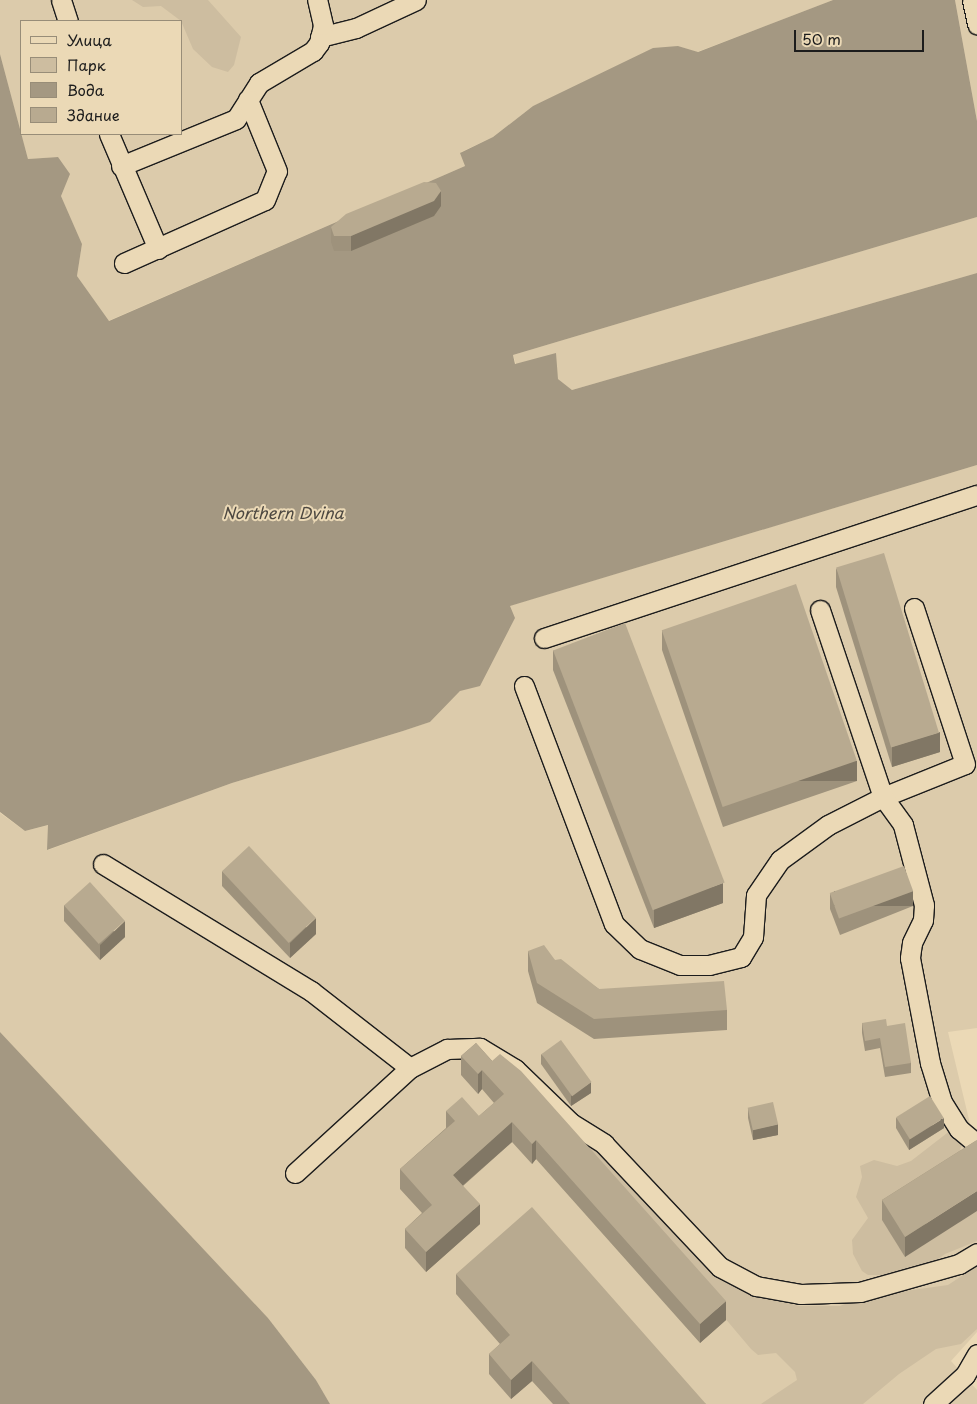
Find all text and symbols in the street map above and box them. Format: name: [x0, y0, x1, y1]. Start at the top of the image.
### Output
legend: [20, 20, 182, 135]
scale bar: [797, 20, 927, 52]
text: 50 m: [802, 27, 841, 50]
text: Улица: [67, 28, 112, 51]
text: Парк: [67, 53, 106, 76]
text: Вода: [67, 78, 104, 101]
text: Здание: [67, 103, 120, 126]
water label: Northern Dvina: [222, 502, 344, 522]

